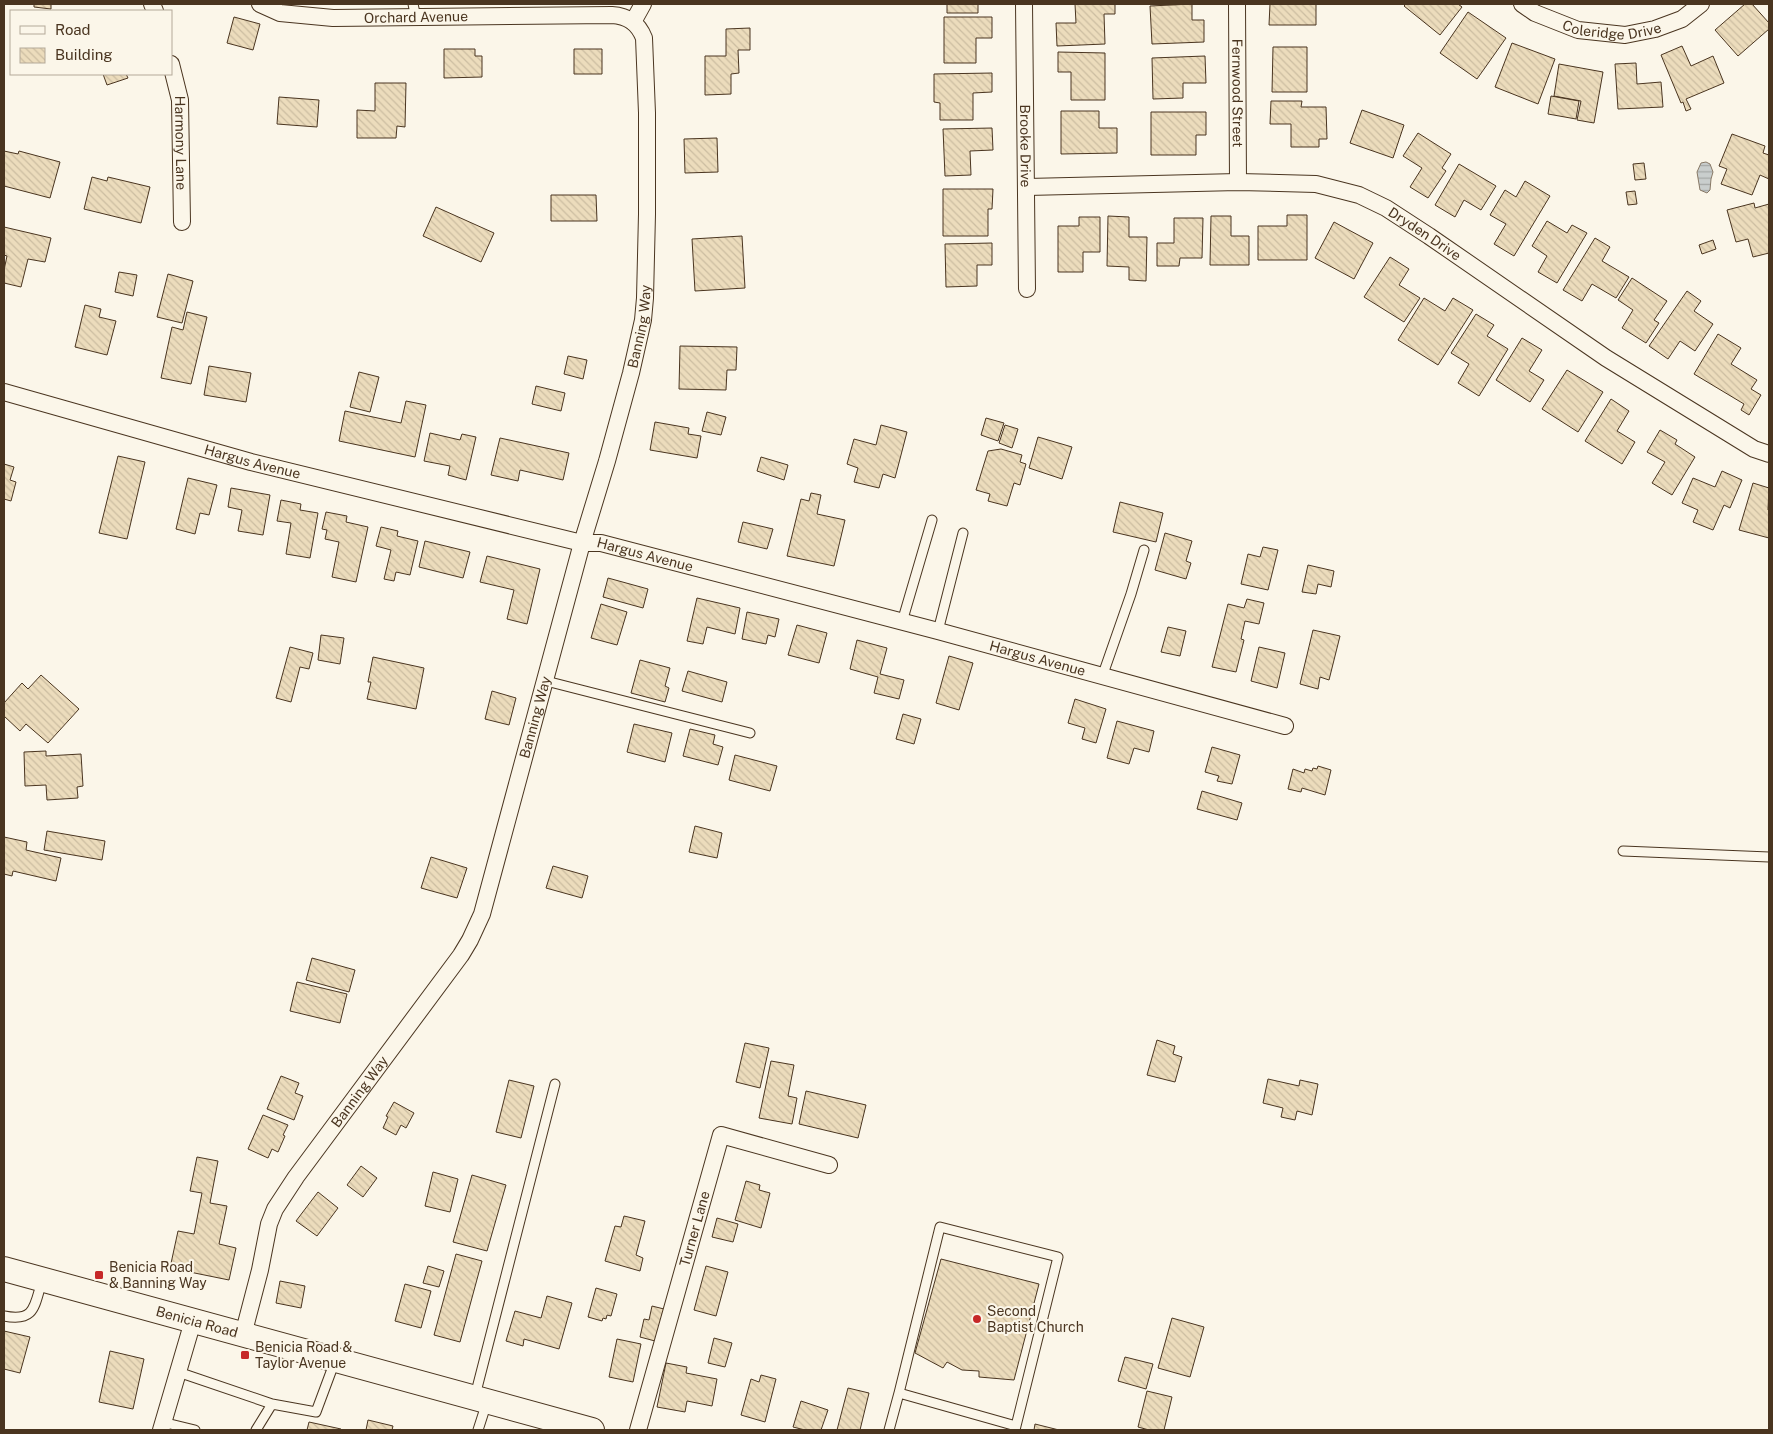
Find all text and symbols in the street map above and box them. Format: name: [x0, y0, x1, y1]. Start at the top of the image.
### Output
street label: Orchard Avenue: [364, 8, 468, 26]
legend: [10, 10, 172, 75]
street label: Coleridge Drive: [1560, 17, 1664, 43]
text: Road: [55, 21, 91, 38]
street label: Fernwood Street: [1229, 39, 1246, 147]
text: Building: [55, 46, 113, 63]
street label: Harmony Lane: [172, 96, 189, 190]
street label: Brooke Drive: [1017, 104, 1034, 188]
street label: Dryden Drive: [1385, 204, 1464, 264]
street label: Banning Way: [624, 284, 653, 370]
street label: Hargus Avenue: [202, 441, 302, 482]
street label: Hargus Avenue: [595, 534, 695, 575]
street label: Hargus Avenue: [988, 637, 1087, 679]
street label: Banning Way: [516, 674, 554, 760]
street label: Banning Way: [328, 1052, 391, 1130]
street label: Turner Lane: [676, 1189, 713, 1268]
place label: Benicia Road & Banning Way: [109, 1259, 207, 1291]
marker: Benicia Road & Banning Way: [93, 1269, 105, 1281]
street label: Benicia Road: [154, 1303, 240, 1341]
place label: Second Baptist Church: [987, 1303, 1084, 1335]
marker: Second Baptist Church: [971, 1313, 983, 1325]
place label: Benicia Road & Taylor Avenue: [255, 1339, 353, 1371]
marker: Benicia Road & Taylor Avenue: [239, 1349, 251, 1361]

